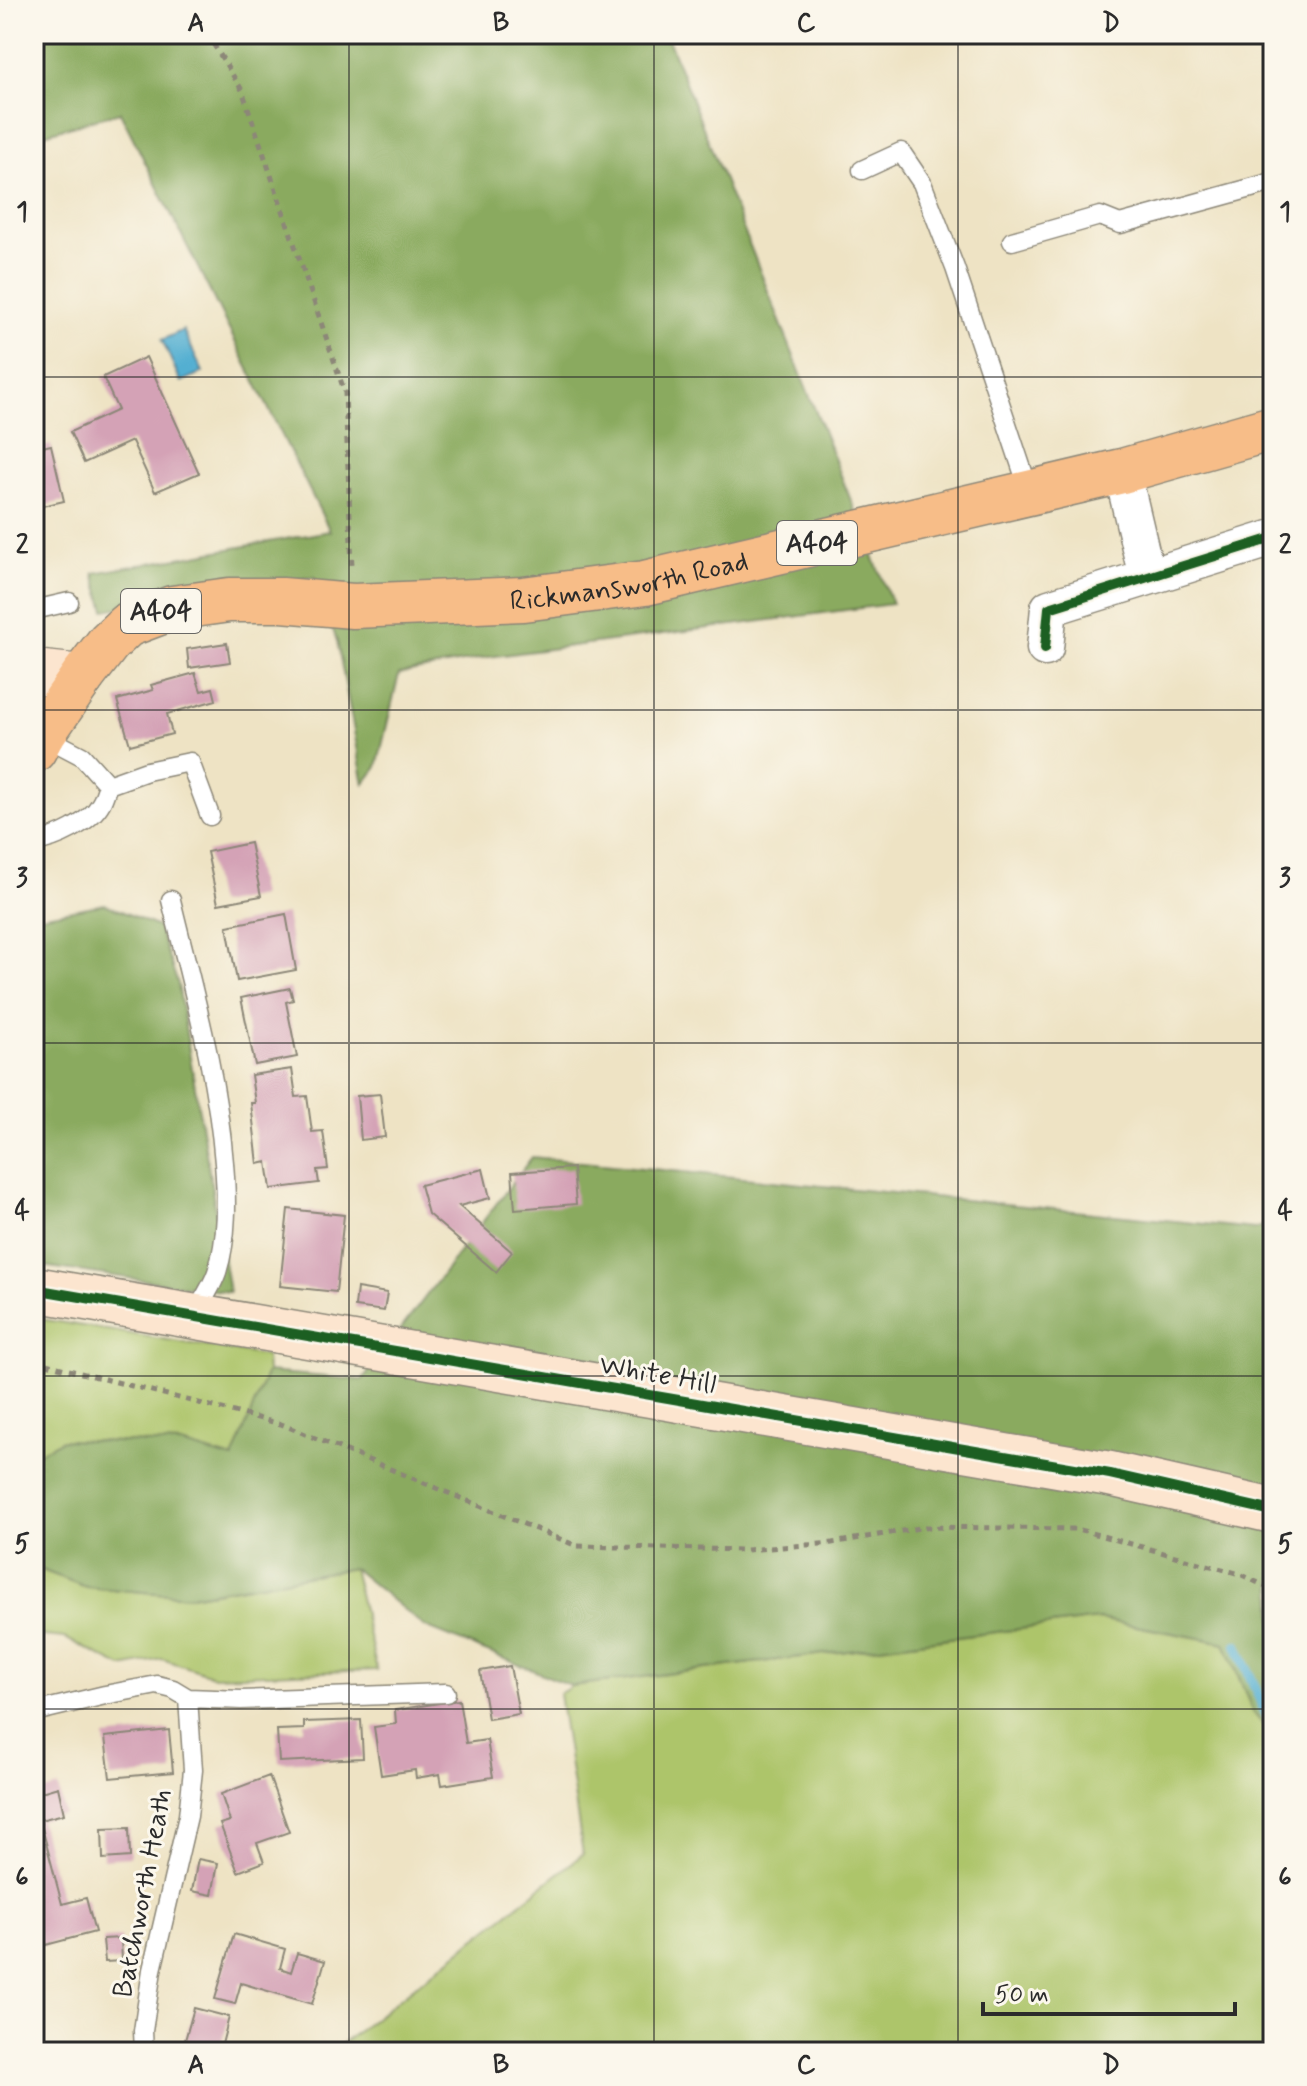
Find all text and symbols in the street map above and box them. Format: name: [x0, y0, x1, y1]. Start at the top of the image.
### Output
text: A: [187, 7, 205, 41]
text: B: [493, 7, 509, 41]
text: C: [797, 7, 816, 41]
text: D: [1102, 7, 1120, 41]
text: 1: [16, 196, 28, 230]
text: 1: [1279, 196, 1291, 230]
road number: A404: [777, 521, 857, 565]
text: 2: [16, 529, 29, 563]
text: 2: [1279, 529, 1292, 563]
street label: Rickmansworth Road: [509, 543, 752, 621]
road number: A404: [121, 589, 201, 633]
text: 3: [16, 862, 28, 896]
text: 3: [1279, 862, 1291, 896]
text: 4: [14, 1195, 30, 1229]
text: 4: [1277, 1195, 1293, 1229]
street label: White Hill: [596, 1347, 719, 1404]
text: 5: [14, 1528, 30, 1562]
text: 5: [1277, 1528, 1293, 1562]
street label: Batchworth Heath: [105, 1786, 182, 2001]
text: 6: [15, 1861, 29, 1895]
text: 6: [1278, 1861, 1292, 1895]
scale bar: [983, 1966, 1235, 2016]
text: 50 m: [995, 1980, 1049, 2011]
text: A: [187, 2049, 205, 2083]
text: B: [493, 2049, 509, 2083]
text: C: [797, 2049, 816, 2083]
text: D: [1102, 2049, 1120, 2083]

